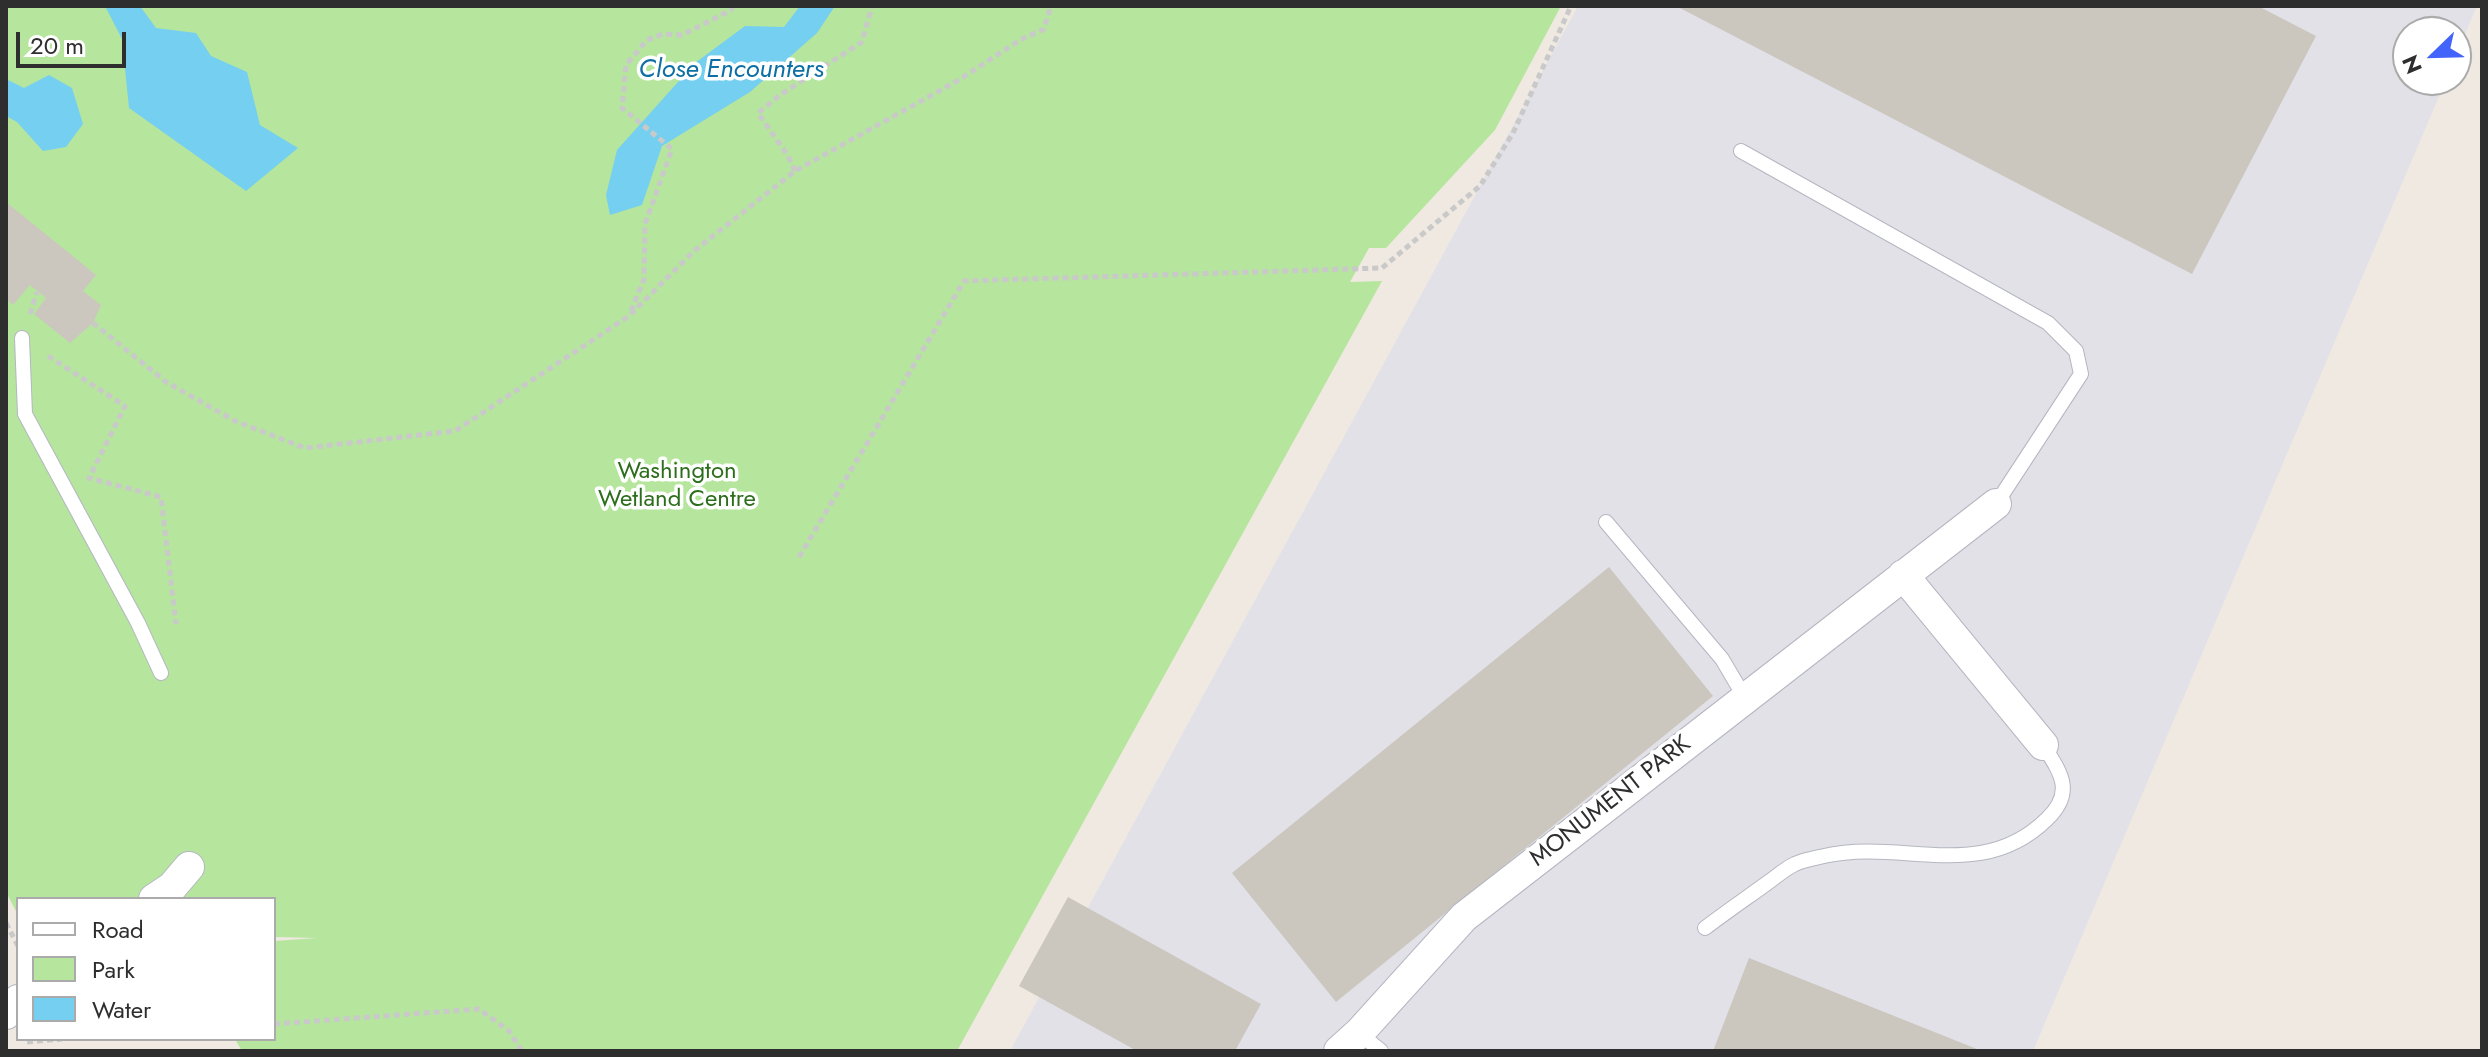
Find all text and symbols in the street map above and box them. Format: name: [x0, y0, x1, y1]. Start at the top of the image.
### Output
scale bar: [20, 16, 130, 66]
north arrow: [2392, 16, 2472, 96]
text: 20 m: [30, 28, 84, 63]
text: N: [2394, 50, 2430, 79]
water label: Close Encounters: [638, 55, 824, 87]
park label: Washington Wetland Centre: [598, 458, 756, 514]
street label: MONUMENT PARK: [1525, 730, 1697, 874]
legend: [16, 897, 276, 1041]
text: Road: [92, 912, 144, 947]
text: Park: [92, 952, 135, 987]
text: Water: [92, 992, 151, 1027]

